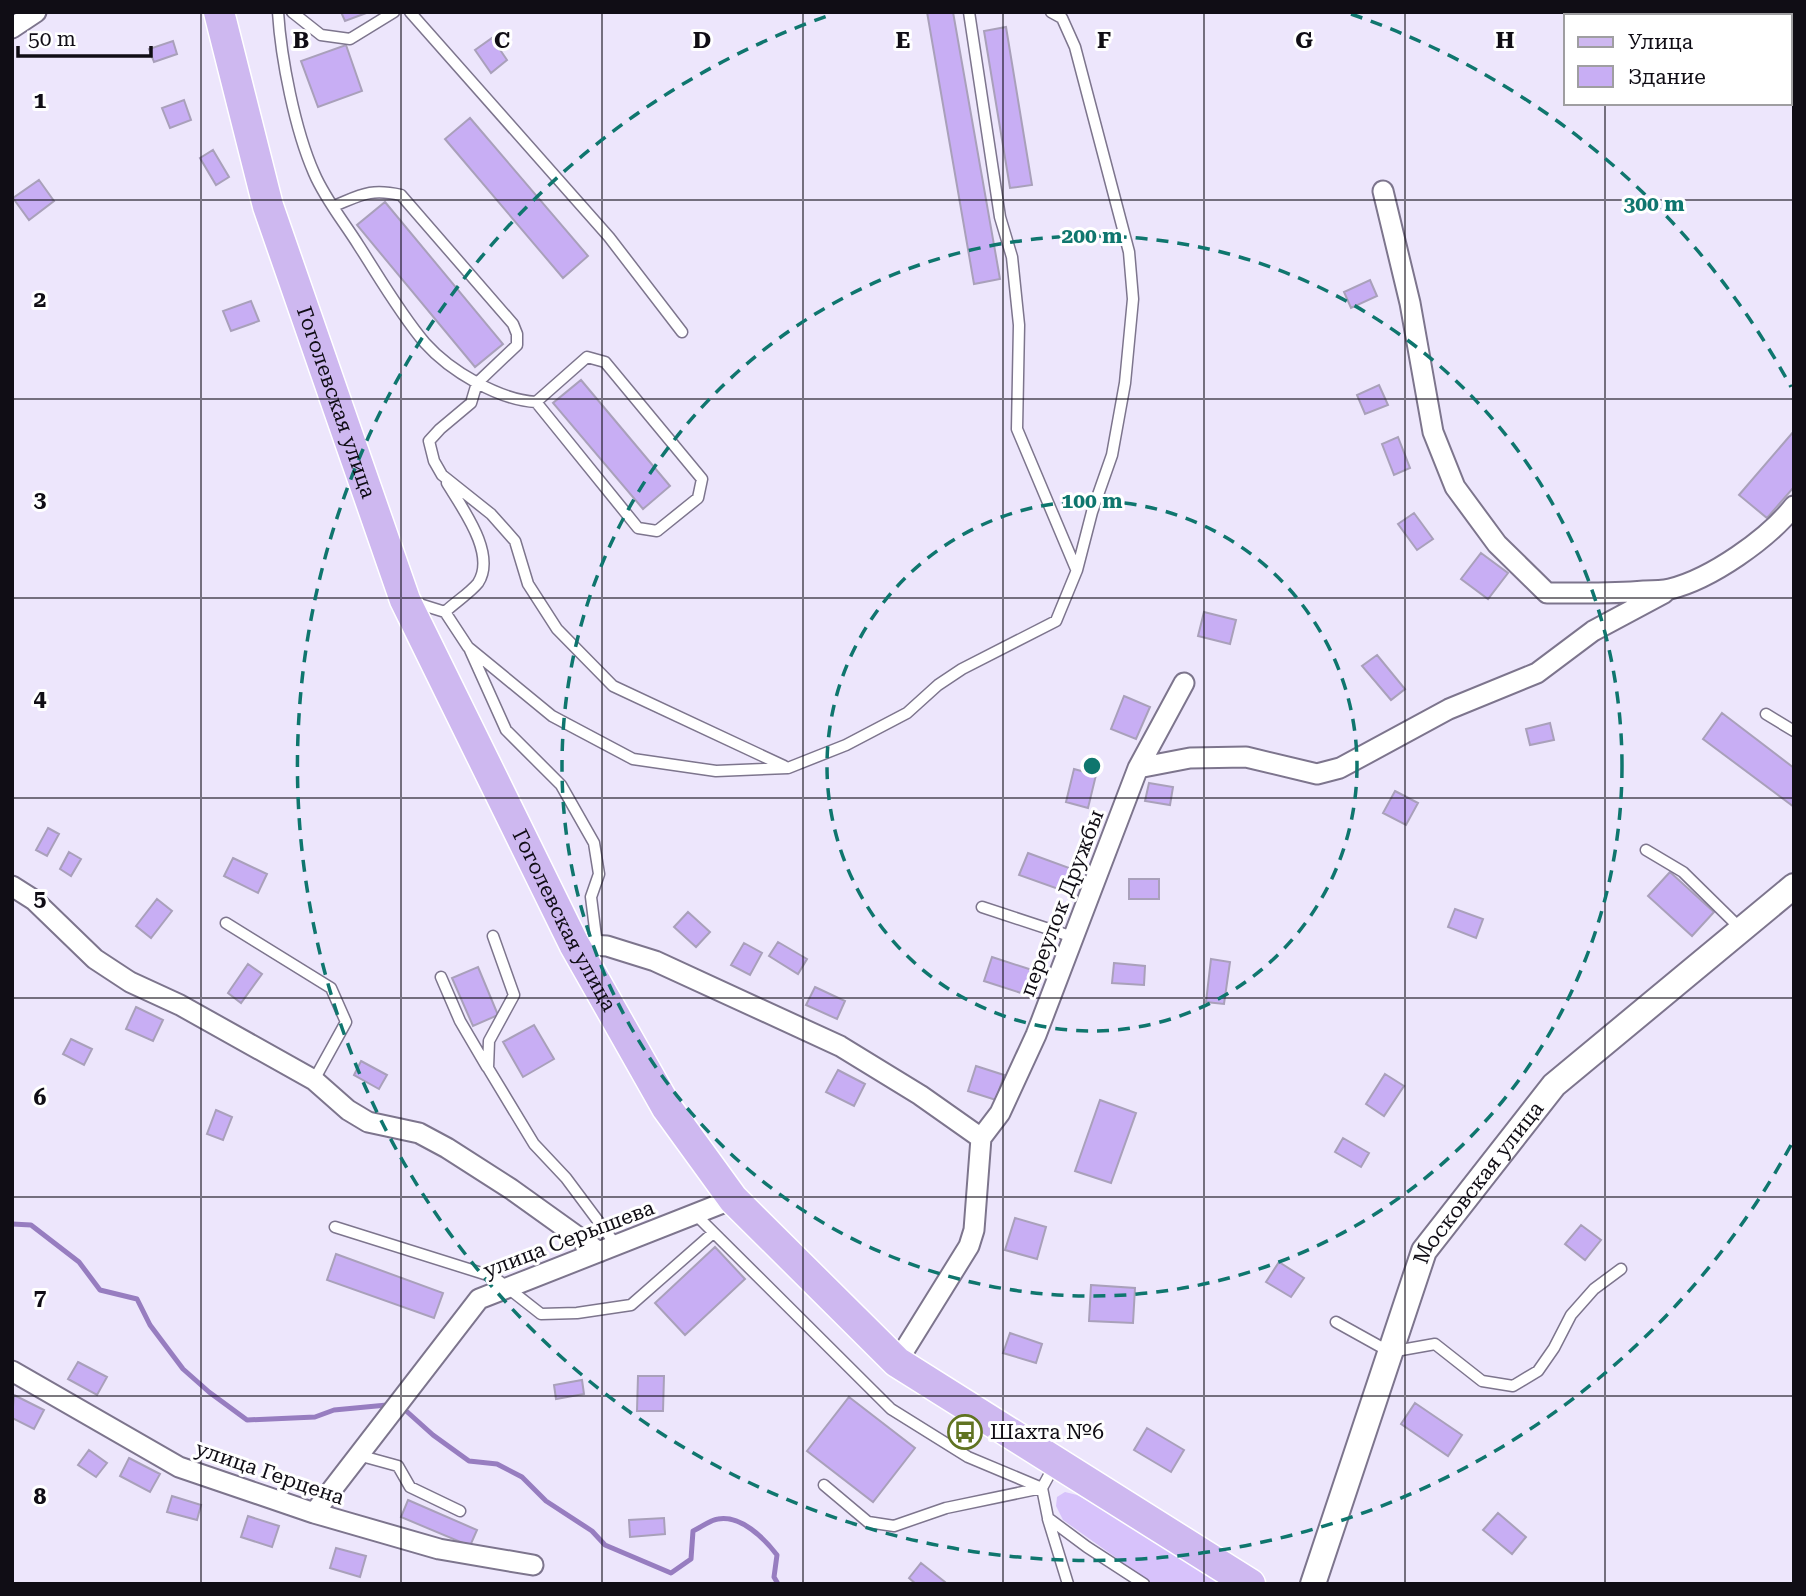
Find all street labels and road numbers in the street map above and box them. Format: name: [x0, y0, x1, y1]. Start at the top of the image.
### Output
street label: Гоголевская улица: [292, 303, 381, 502]
street label: переулок Дружбы: [1015, 806, 1109, 1000]
street label: Гоголевская улица: [508, 825, 622, 1016]
street label: Московская улица: [1409, 1096, 1549, 1267]
street label: улица Серышева: [480, 1195, 658, 1283]
street label: улица Герцена: [192, 1436, 348, 1510]

